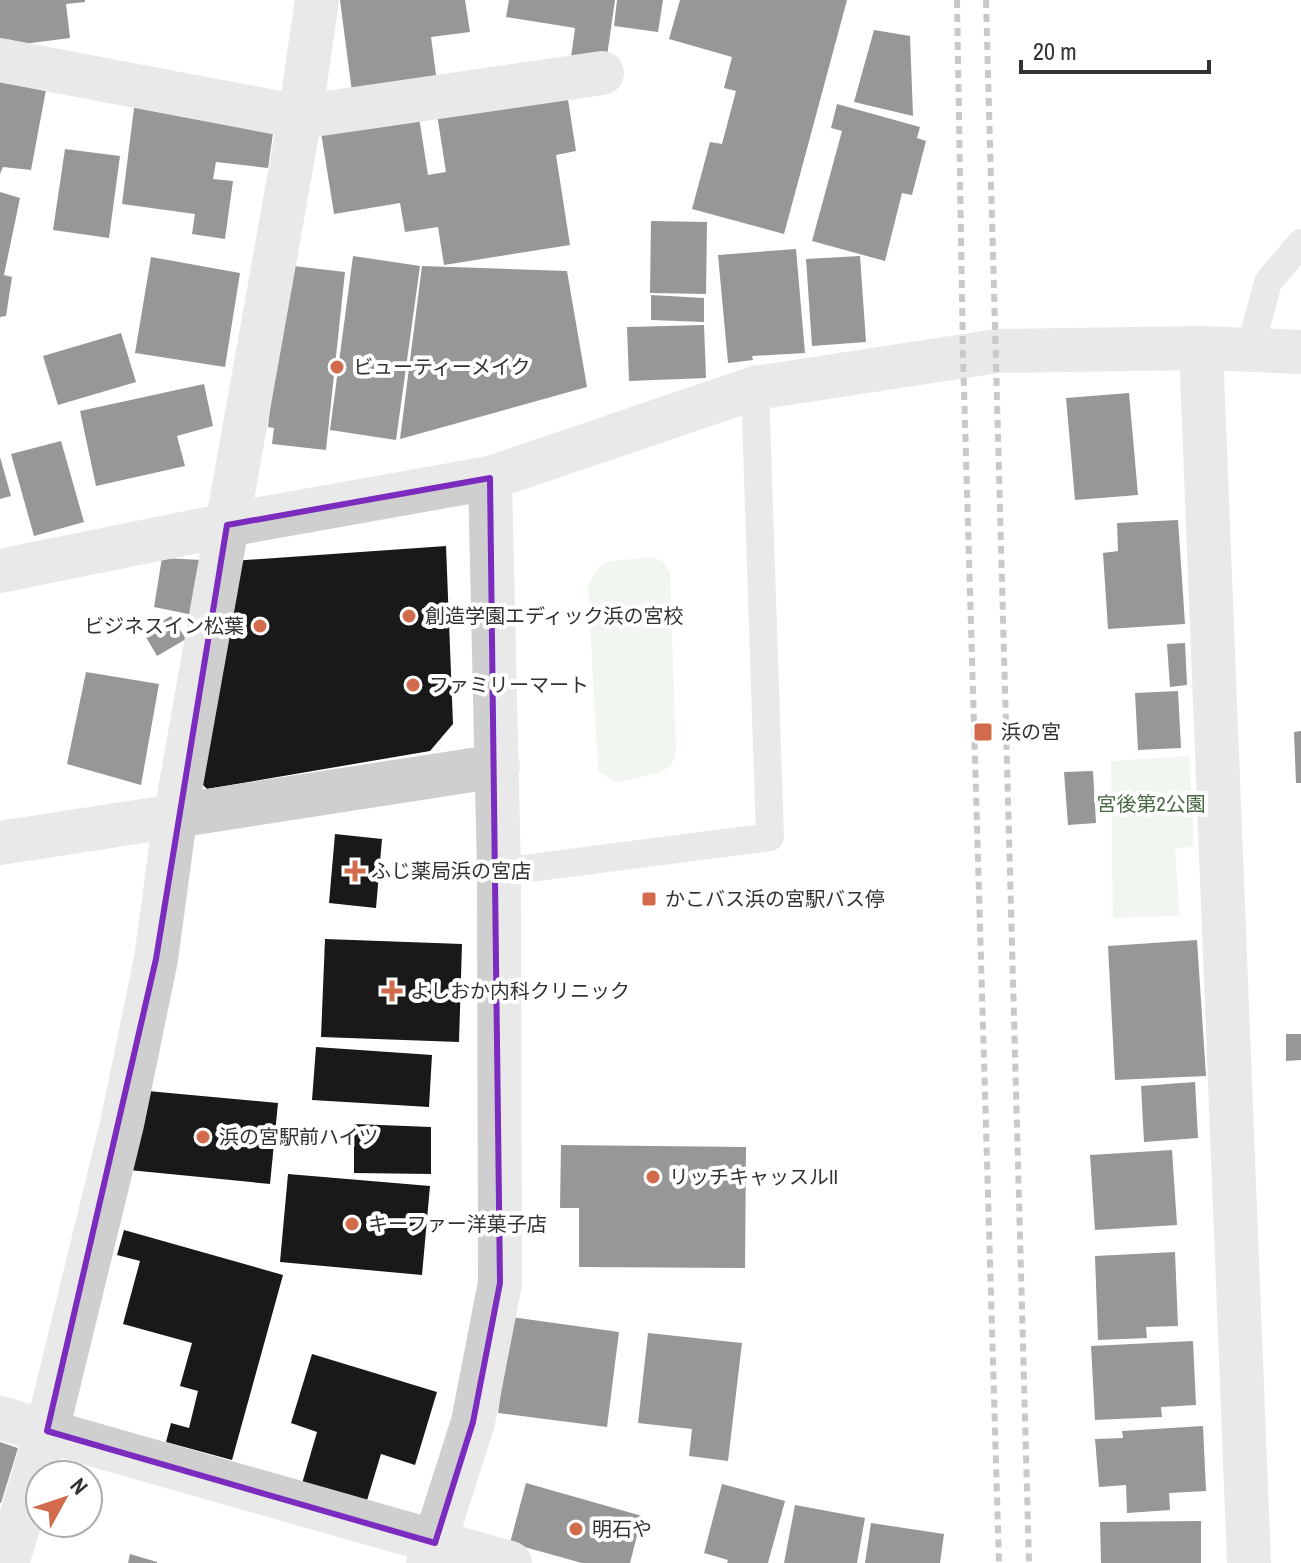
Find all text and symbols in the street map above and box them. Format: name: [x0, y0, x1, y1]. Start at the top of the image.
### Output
scale bar: [1021, 24, 1209, 74]
text: 20 m: [1033, 35, 1077, 67]
place label: ビューティーメイク: [353, 353, 531, 380]
marker: ビューティーメイク: [328, 358, 346, 376]
place label: 創造学園エディック浜の宮校: [425, 602, 684, 629]
marker: 創造学園エディック浜の宮校: [400, 607, 418, 625]
place label: ビジネスイン松葉: [84, 612, 244, 639]
marker: ビジネスイン松葉: [251, 617, 269, 635]
place label: ファミリーマート: [429, 671, 589, 698]
marker: ファミリーマート: [404, 676, 422, 694]
place label: 浜の宮: [1001, 718, 1061, 745]
marker: 浜の宮: [972, 721, 994, 743]
park label: 宮後第2公園: [1096, 790, 1206, 817]
place label: ふじ薬局浜の宮店: [371, 857, 531, 884]
marker: ふじ薬局浜の宮店: [346, 862, 364, 880]
place label: かこバス浜の宮駅バス停: [665, 885, 885, 912]
marker: かこバス浜の宮駅バス停: [640, 890, 658, 908]
place label: よしおか内科クリニック: [410, 977, 630, 1004]
marker: よしおか内科クリニック: [381, 980, 403, 1002]
place label: 浜の宮駅前ハイツ: [219, 1123, 379, 1150]
marker: 浜の宮駅前ハイツ: [194, 1128, 212, 1146]
place label: リッチキャッスルII: [669, 1163, 838, 1190]
marker: リッチキャッスルII: [644, 1168, 662, 1186]
place label: キーファー洋菓子店: [368, 1210, 547, 1237]
marker: キーファー洋菓子店: [343, 1215, 361, 1233]
north arrow: [24, 1459, 104, 1539]
text: N: [64, 1472, 95, 1501]
place label: 明石や: [592, 1515, 652, 1542]
marker: 明石や: [567, 1520, 585, 1538]

